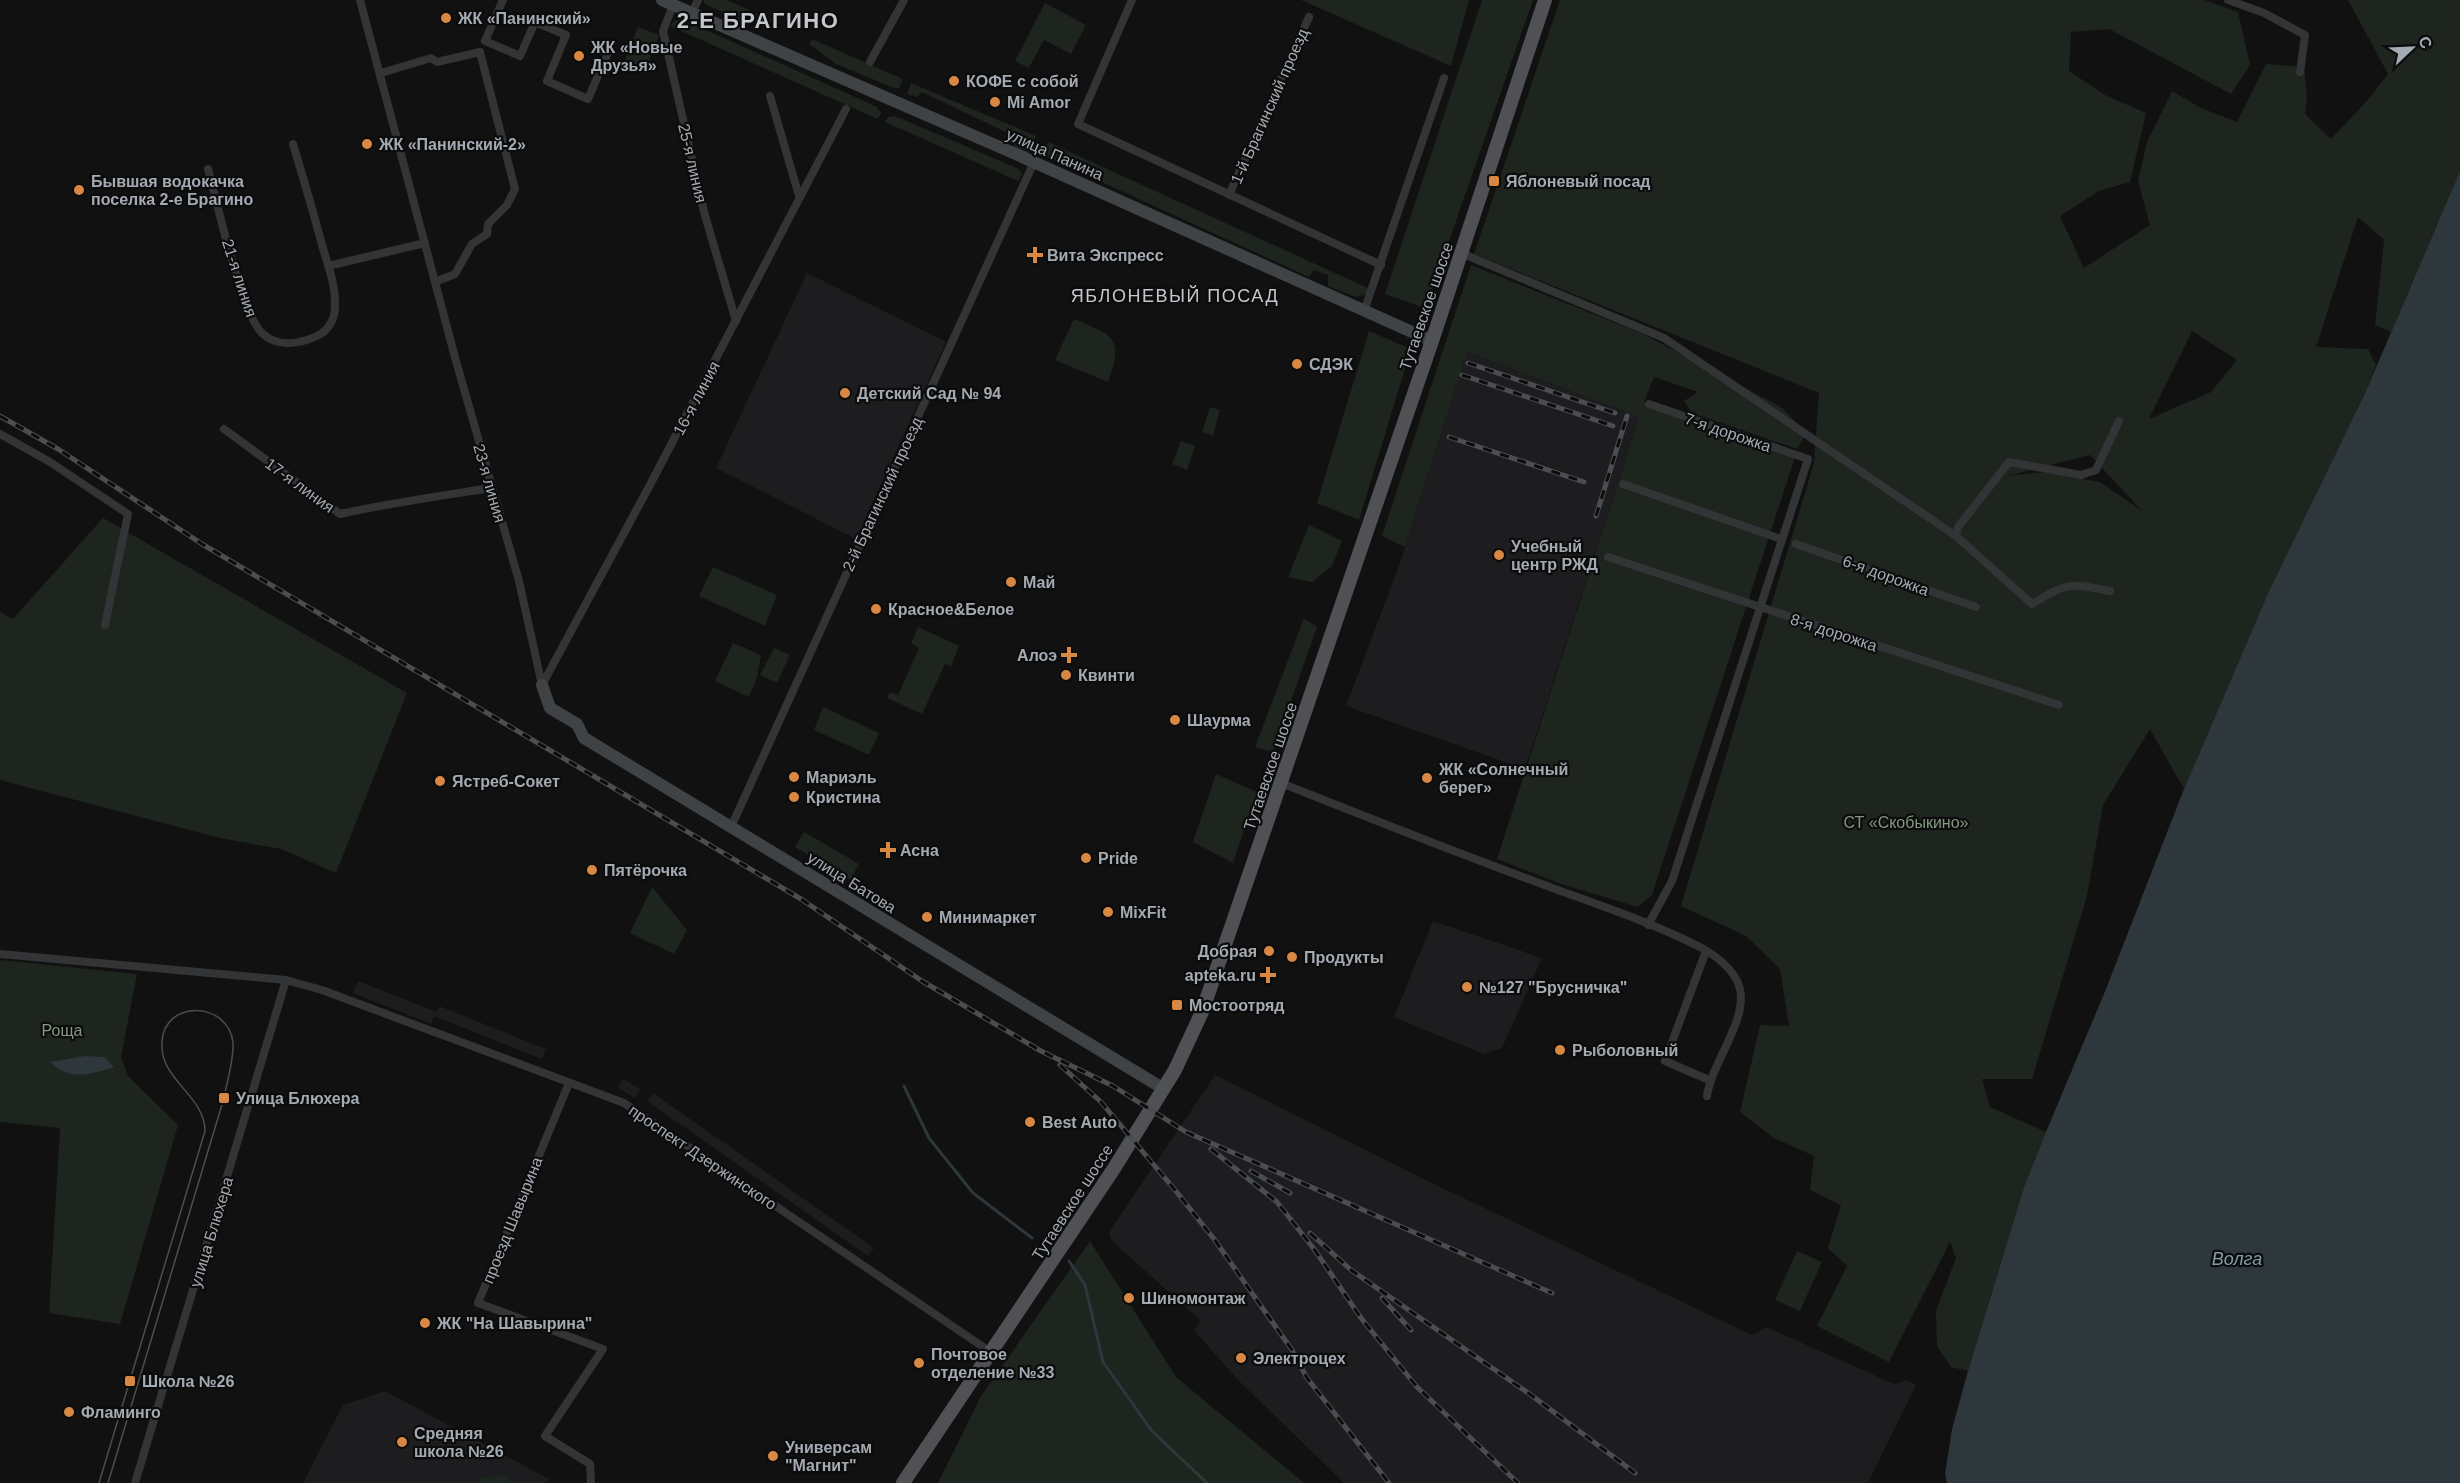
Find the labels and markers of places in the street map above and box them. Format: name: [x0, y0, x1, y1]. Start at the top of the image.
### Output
place label: ЖК «Панинский»: [457, 10, 591, 27]
marker: ЖК «Панинский»: [439, 11, 453, 25]
place label: ЖК «Новые Друзья»: [590, 39, 682, 74]
marker: ЖК «Новые Друзья»: [572, 49, 586, 63]
place label: КОФЕ с собой: [966, 73, 1079, 90]
marker: КОФЕ с собой: [947, 74, 961, 88]
place label: Mi Amor: [1007, 94, 1070, 111]
marker: Mi Amor: [988, 95, 1002, 109]
place label: ЖК «Панинский-2»: [378, 136, 526, 153]
marker: ЖК «Панинский-2»: [360, 137, 374, 151]
place label: Бывшая водокачка поселка 2-е Брагино: [91, 173, 253, 208]
place label: Яблоневый посад: [1506, 173, 1650, 190]
marker: Яблоневый посад: [1487, 174, 1501, 188]
marker: Бывшая водокачка поселка 2-е Брагино: [72, 183, 86, 197]
place label: Вита Экспресс: [1047, 247, 1164, 264]
marker: Вита Экспресс: [1028, 248, 1042, 262]
place label: СДЭК: [1309, 356, 1353, 373]
marker: СДЭК: [1290, 357, 1304, 371]
place label: Детский Сад № 94: [857, 385, 1001, 402]
marker: Детский Сад № 94: [838, 386, 852, 400]
place label: Учебный центр РЖД: [1511, 538, 1598, 573]
marker: Учебный центр РЖД: [1492, 548, 1506, 562]
place label: Май: [1023, 574, 1055, 591]
marker: Май: [1004, 575, 1018, 589]
place label: Красное&Белое: [888, 601, 1014, 618]
marker: Красное&Белое: [869, 602, 883, 616]
place label: Алоэ: [1017, 647, 1057, 664]
marker: Алоэ: [1062, 648, 1076, 662]
place label: Квинти: [1078, 667, 1135, 684]
marker: Квинти: [1059, 668, 1073, 682]
place label: Шаурма: [1187, 712, 1251, 729]
marker: Шаурма: [1168, 713, 1182, 727]
place label: ЖК «Солнечный берег»: [1438, 761, 1568, 796]
place label: Мариэль: [806, 769, 877, 786]
marker: Мариэль: [787, 770, 801, 784]
marker: ЖК «Солнечный берег»: [1420, 771, 1434, 785]
place label: Ястреб-Сокет: [452, 773, 560, 790]
marker: Ястреб-Сокет: [433, 774, 447, 788]
place label: Кристина: [806, 789, 881, 806]
marker: Кристина: [787, 790, 801, 804]
place label: Асна: [900, 842, 939, 859]
marker: Асна: [881, 843, 895, 857]
place label: Pride: [1098, 850, 1138, 867]
marker: Pride: [1079, 851, 1093, 865]
place label: Пятёрочка: [604, 862, 687, 879]
marker: Пятёрочка: [585, 863, 599, 877]
place label: MixFit: [1120, 904, 1167, 921]
marker: MixFit: [1101, 905, 1115, 919]
place label: Минимаркет: [939, 909, 1037, 926]
marker: Минимаркет: [920, 910, 934, 924]
place label: Добрая: [1198, 943, 1257, 960]
marker: Добрая: [1262, 944, 1276, 958]
place label: Продукты: [1304, 949, 1384, 966]
marker: Продукты: [1285, 950, 1299, 964]
place label: apteka.ru: [1185, 967, 1256, 984]
marker: apteka.ru: [1261, 968, 1275, 982]
place label: №127 "Брусничка": [1479, 979, 1627, 996]
marker: №127 "Брусничка": [1460, 980, 1474, 994]
place label: Мостоотряд: [1189, 997, 1284, 1014]
marker: Мостоотряд: [1170, 998, 1184, 1012]
place label: Рыболовный: [1572, 1042, 1678, 1059]
marker: Рыболовный: [1553, 1043, 1567, 1057]
place label: Улица Блюхера: [236, 1090, 359, 1107]
marker: Улица Блюхера: [217, 1091, 231, 1105]
place label: Best Auto: [1042, 1114, 1117, 1131]
marker: Best Auto: [1023, 1115, 1037, 1129]
place label: Шиномонтаж: [1141, 1290, 1246, 1307]
marker: Шиномонтаж: [1122, 1291, 1136, 1305]
place label: ЖК "На Шавырина": [436, 1315, 592, 1332]
marker: ЖК "На Шавырина": [418, 1316, 432, 1330]
place label: Почтовое отделение №33: [931, 1346, 1054, 1381]
place label: Электроцех: [1253, 1350, 1346, 1367]
marker: Электроцех: [1234, 1351, 1248, 1365]
marker: Почтовое отделение №33: [912, 1356, 926, 1370]
place label: Школа №26: [142, 1373, 234, 1390]
marker: Школа №26: [123, 1374, 137, 1388]
place label: Фламинго: [81, 1404, 161, 1421]
marker: Фламинго: [62, 1405, 76, 1419]
place label: Средняя школа №26: [414, 1425, 504, 1460]
marker: Средняя школа №26: [395, 1435, 409, 1449]
place label: Универсам "Магнит": [785, 1439, 872, 1474]
marker: Универсам "Магнит": [766, 1449, 780, 1463]

